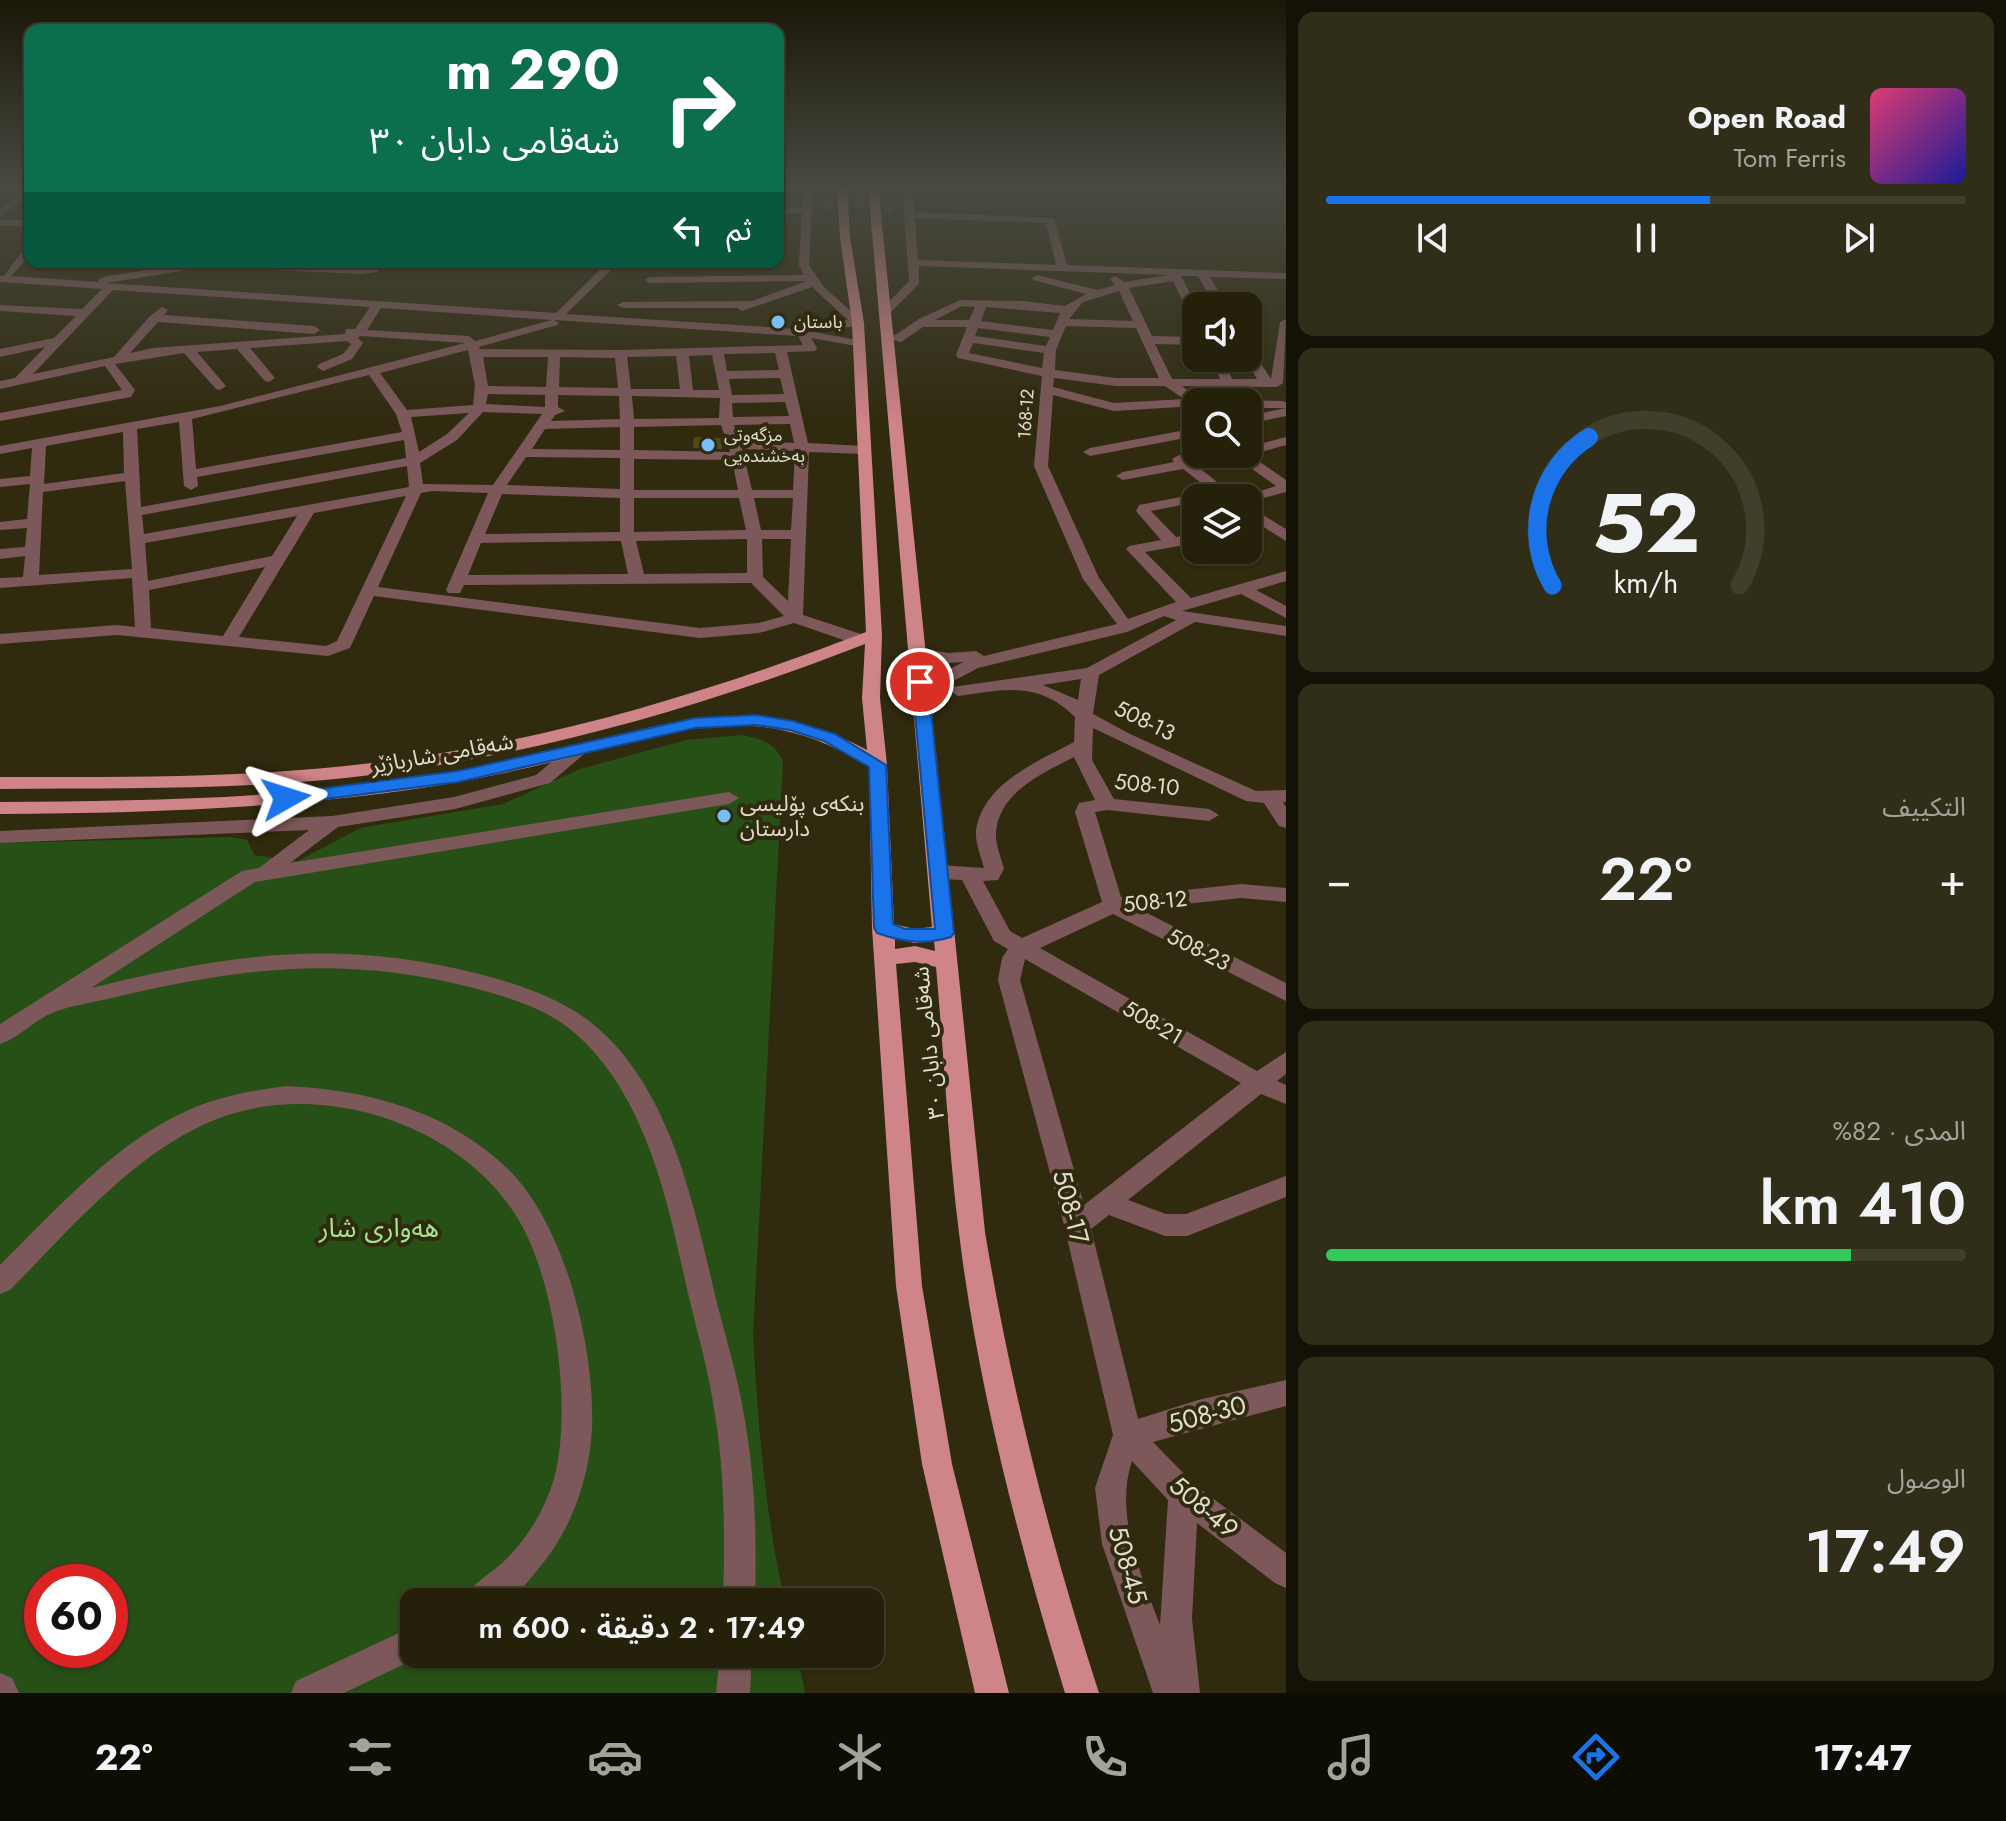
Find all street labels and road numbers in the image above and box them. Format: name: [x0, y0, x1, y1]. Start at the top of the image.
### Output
street label: 168-12: [1011, 388, 1041, 440]
street label: 508-13: [1109, 692, 1181, 748]
street label: شەقامی شارباژێر: [367, 725, 516, 781]
street label: 508-10: [1113, 765, 1181, 803]
street label: 508-12: [1121, 882, 1189, 920]
street label: 508-23: [1162, 920, 1236, 978]
street label: شەقامی دابان ٣٠: [904, 965, 952, 1121]
street label: 508-21: [1117, 992, 1189, 1052]
street label: 508-17: [1043, 1166, 1099, 1249]
street label: 508-30: [1164, 1385, 1250, 1443]
street label: 508-49: [1161, 1467, 1247, 1547]
street label: 508-45: [1099, 1521, 1157, 1609]

